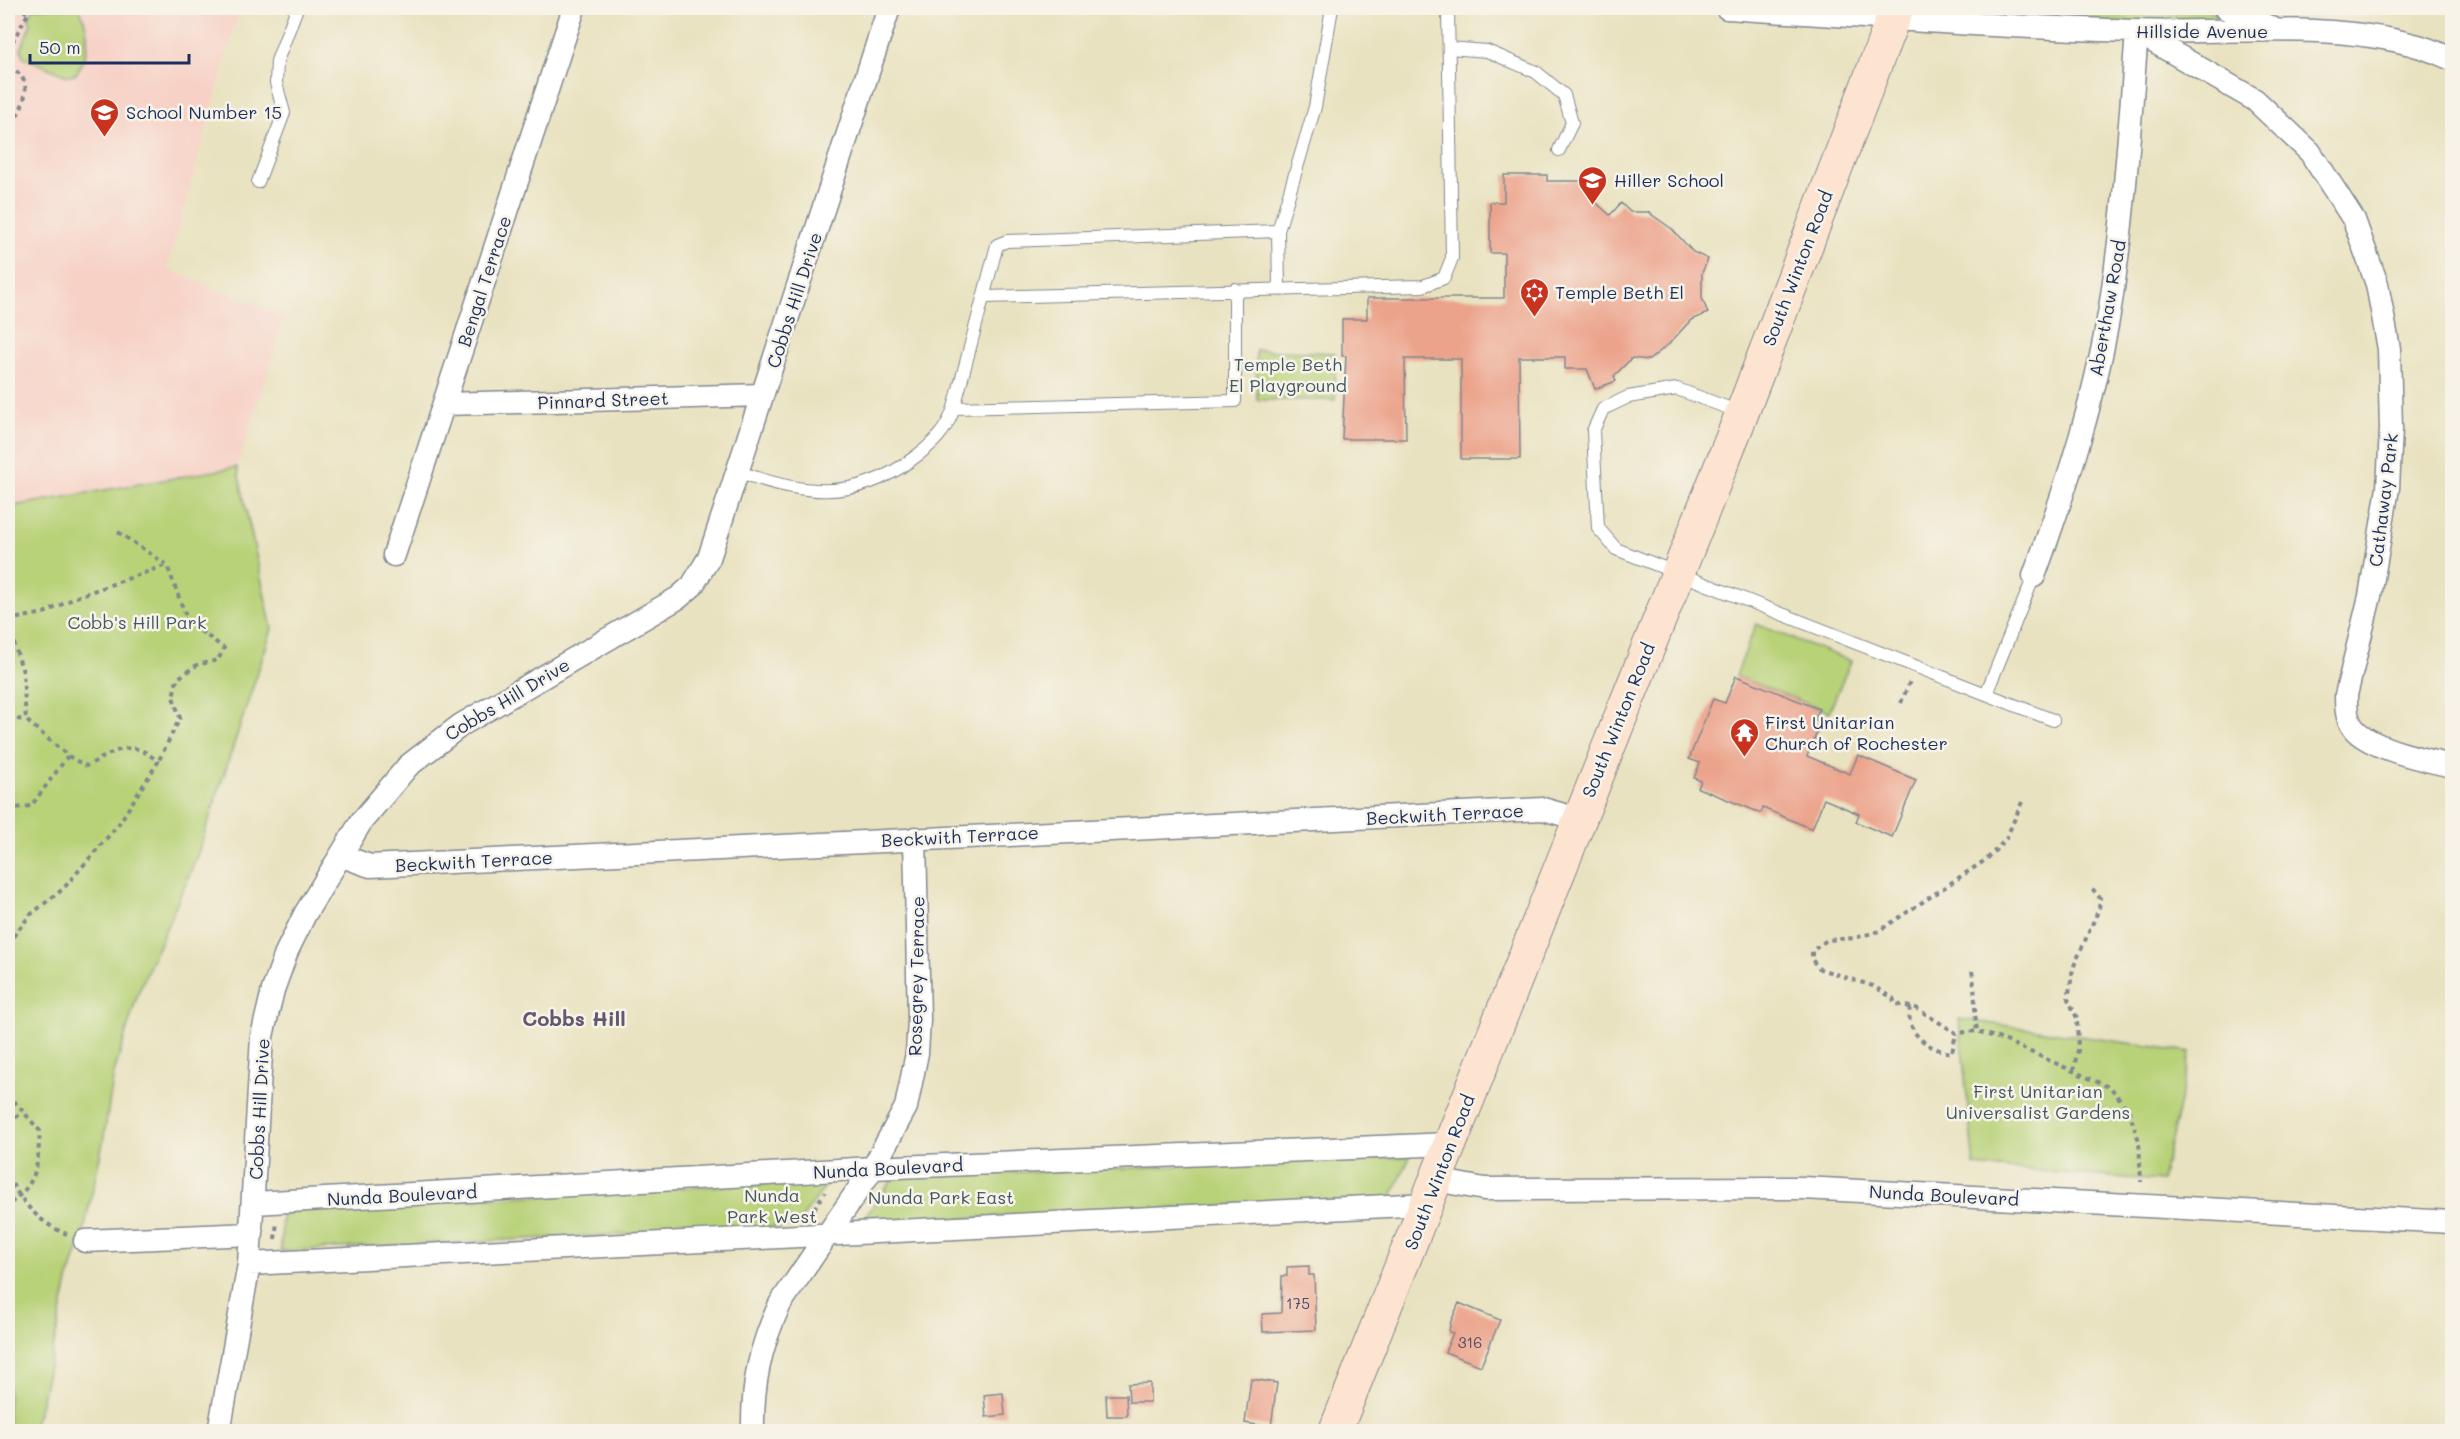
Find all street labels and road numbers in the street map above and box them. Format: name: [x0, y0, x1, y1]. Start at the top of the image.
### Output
street label: Hillside Avenue: [2136, 19, 2268, 43]
street label: South Winton Road: [1756, 187, 1838, 349]
street label: Bengal Terrace: [452, 212, 516, 350]
street label: Cobbs Hill Drive: [761, 229, 827, 371]
street label: Aberthaw Road: [2083, 238, 2131, 378]
street label: Pinnard Street: [537, 386, 669, 414]
street label: Cathaway Park: [2363, 432, 2403, 568]
street label: South Winton Road: [1576, 639, 1660, 801]
street label: Cobbs Hill Drive: [440, 652, 574, 746]
street label: Beckwith Terrace: [1366, 798, 1524, 830]
street label: Beckwith Terrace: [881, 820, 1039, 852]
street label: Beckwith Terrace: [395, 845, 553, 877]
street label: Rosegrey Terrace: [903, 896, 929, 1056]
street label: Cobbs Hill Drive: [243, 1038, 275, 1180]
street label: South Winton Road: [1398, 1091, 1480, 1253]
street label: Nunda Boulevard: [812, 1152, 964, 1184]
street label: Nunda Boulevard: [326, 1179, 478, 1211]
street label: Nunda Boulevard: [1868, 1179, 2020, 1211]

